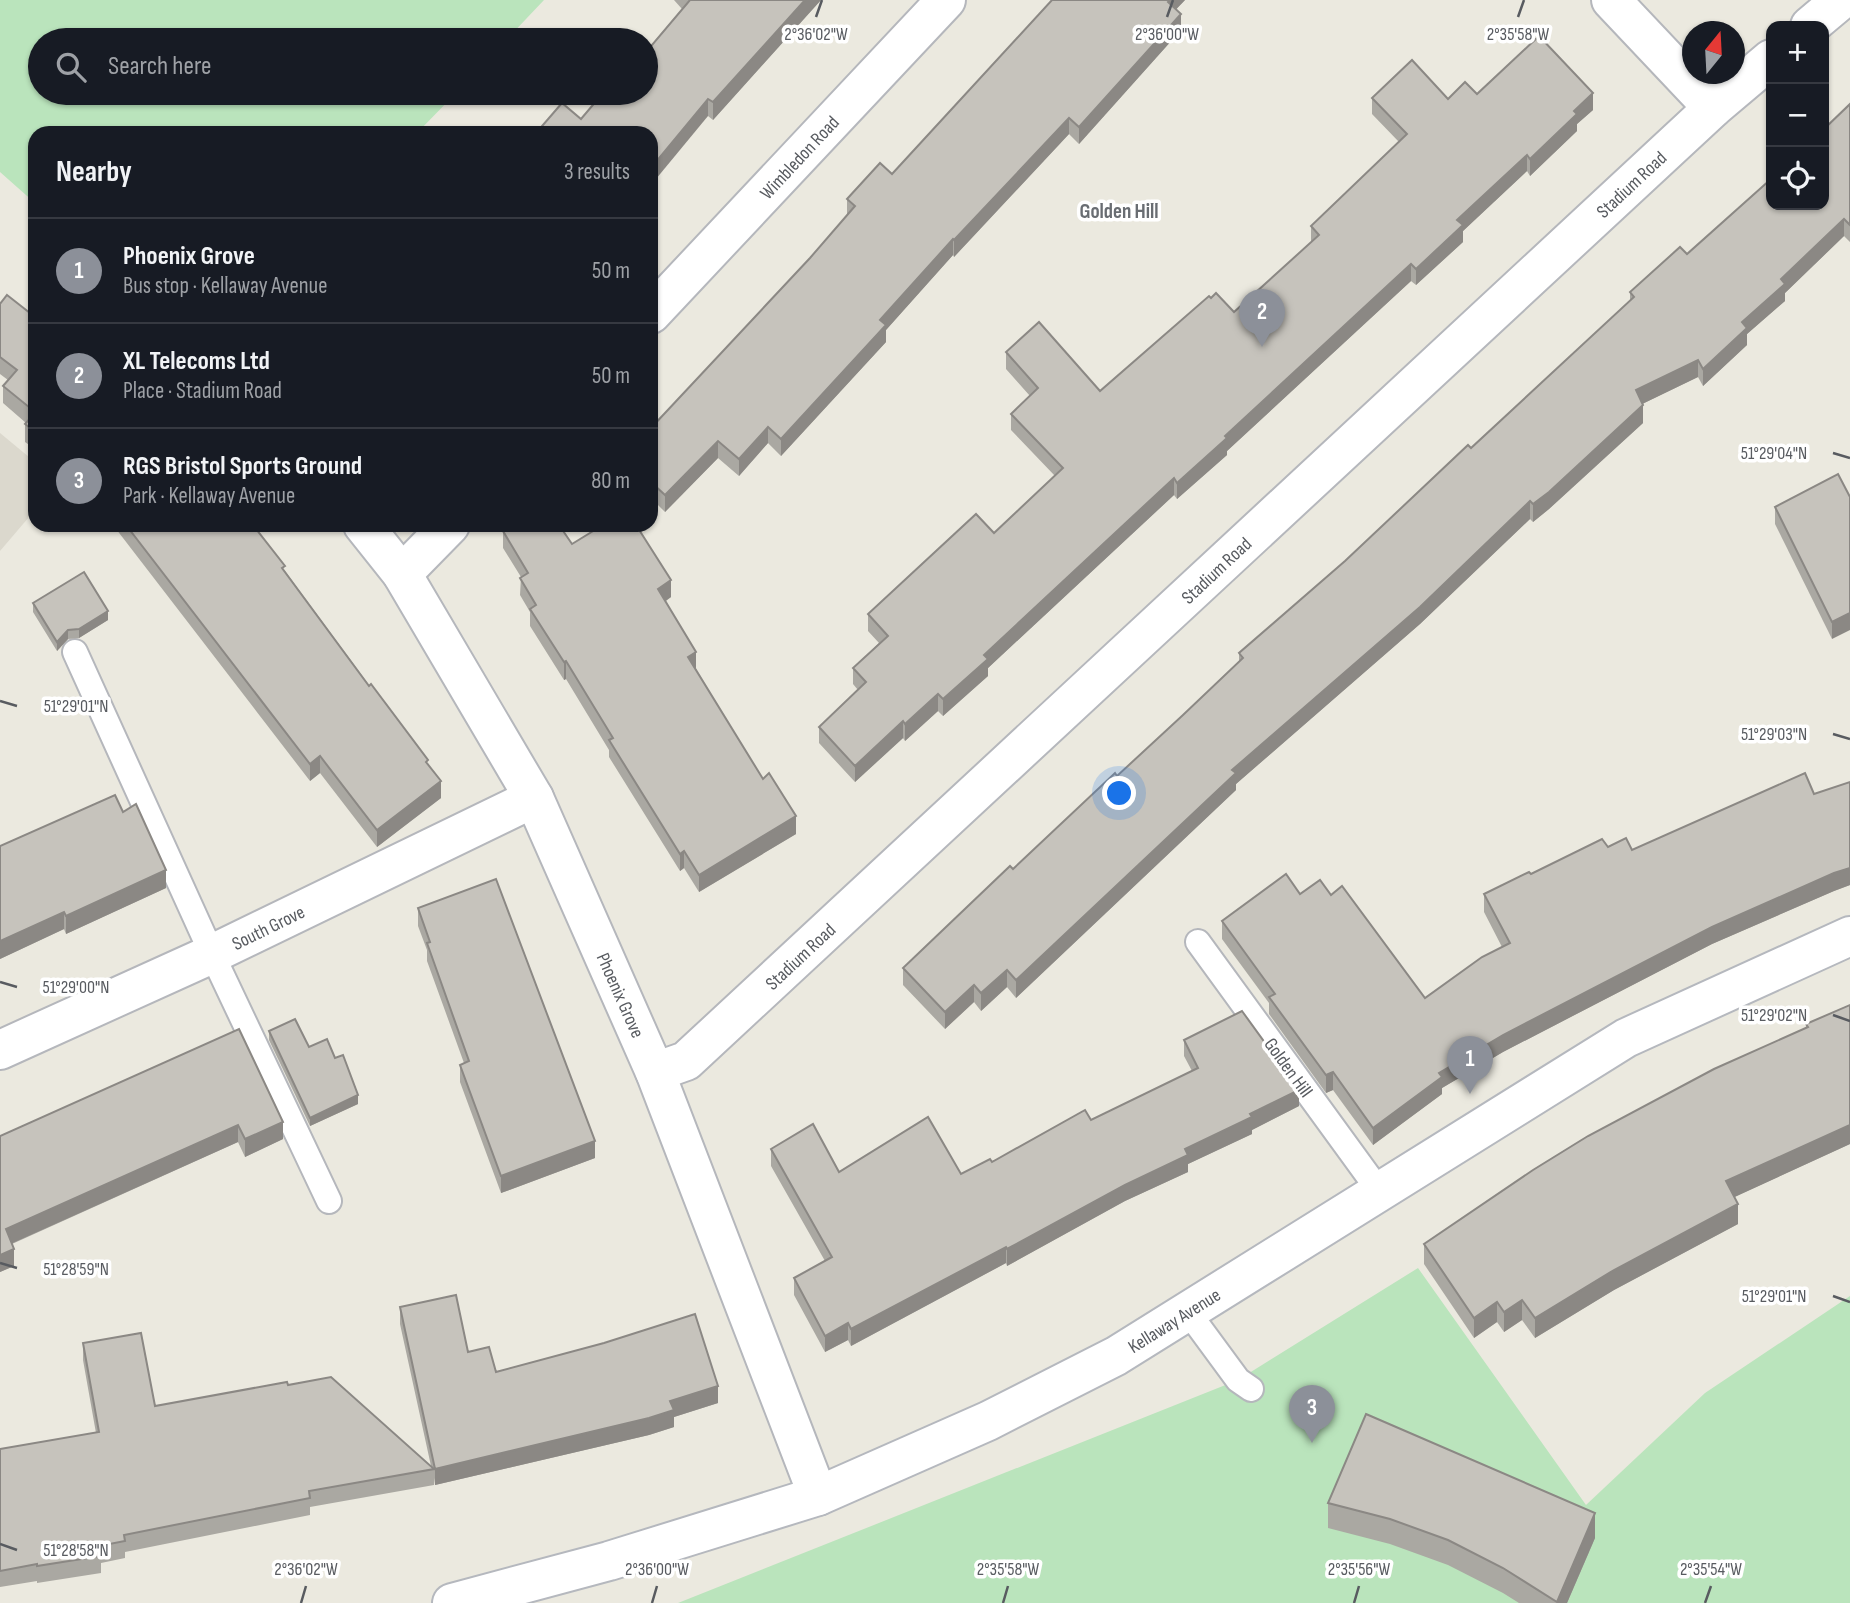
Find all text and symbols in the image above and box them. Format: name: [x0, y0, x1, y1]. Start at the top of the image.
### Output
north arrow: [1682, 21, 1745, 84]
map controls: [1766, 21, 1829, 210]
button: +: [1766, 21, 1829, 84]
text: 2°36'02"W: [784, 24, 848, 45]
text: 2°36'00"W: [1135, 24, 1199, 45]
text: 2°35'58"W: [1487, 24, 1549, 45]
search box: [28, 28, 658, 105]
icon: search: [52, 48, 90, 86]
text: Search here: [108, 51, 211, 82]
button: −: [1766, 84, 1829, 147]
street label: Wimbledon Road: [756, 111, 845, 205]
street label: Stadium Road: [1592, 147, 1672, 223]
button: locate: [1766, 147, 1829, 210]
text: Nearby: [56, 154, 132, 190]
text: 3 results: [564, 158, 630, 186]
district label: Golden Hill: [1079, 199, 1159, 224]
text: Phoenix Grove: [123, 241, 255, 272]
text: 1: [74, 257, 84, 285]
text: 50 m: [592, 257, 630, 285]
text: Bus stop · Kellaway Avenue: [123, 272, 327, 300]
pin: 2: [1239, 289, 1285, 347]
text: XL Telecoms Ltd: [123, 346, 270, 377]
text: 2: [74, 362, 84, 390]
text: 50 m: [592, 362, 630, 390]
text: Place · Stadium Road: [123, 377, 282, 405]
text: 51°29'04"N: [1741, 443, 1807, 464]
text: RGS Bristol Sports Ground: [123, 451, 362, 482]
text: 3: [74, 467, 84, 495]
text: 80 m: [591, 467, 630, 495]
text: Park · Kellaway Avenue: [123, 482, 295, 510]
street label: Stadium Road: [1177, 533, 1257, 609]
text: 51°29'01"N: [44, 696, 108, 717]
text: 51°29'03"N: [1741, 724, 1807, 745]
your location: [1102, 776, 1136, 810]
street label: South Grove: [228, 901, 309, 956]
street label: Stadium Road: [761, 919, 841, 995]
street label: Phoenix Grove: [591, 949, 649, 1042]
text: 51°29'00"N: [43, 977, 109, 998]
text: 51°29'02"N: [1741, 1005, 1807, 1026]
street label: Golden Hill: [1259, 1034, 1317, 1102]
pin: 1: [1447, 1036, 1493, 1094]
text: 51°28'59"N: [43, 1259, 109, 1280]
street label: Kellaway Avenue: [1124, 1284, 1225, 1359]
text: 51°29'01"N: [1742, 1286, 1806, 1307]
pin: 3: [1289, 1385, 1335, 1443]
text: 51°28'58"N: [43, 1540, 109, 1561]
text: 2°36'02"W: [274, 1559, 338, 1580]
text: 2°36'00"W: [625, 1559, 689, 1580]
text: 2°35'58"W: [977, 1559, 1039, 1580]
text: 2°35'56"W: [1328, 1559, 1390, 1580]
text: 2°35'54"W: [1680, 1559, 1742, 1580]

